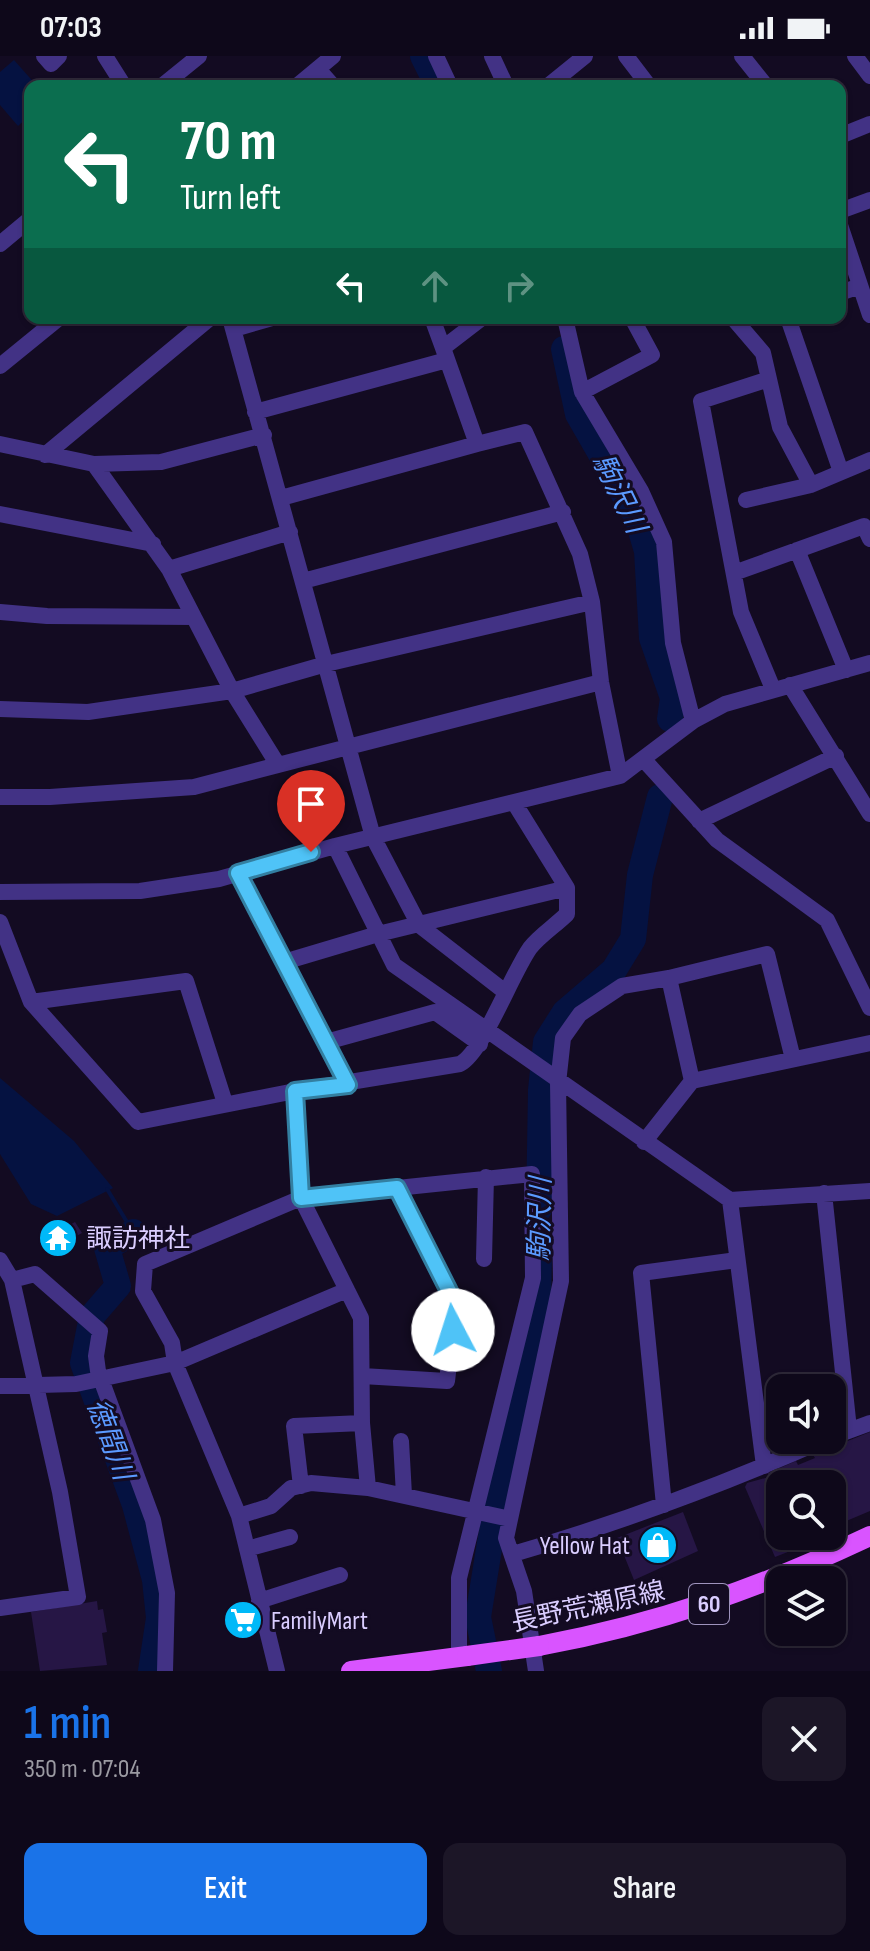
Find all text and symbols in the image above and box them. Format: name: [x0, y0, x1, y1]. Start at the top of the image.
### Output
text: 07:03: [40, 10, 102, 46]
text: 70 m: [180, 109, 277, 176]
icon: left: [48, 112, 152, 216]
text: Turn left: [180, 177, 281, 220]
icon: left: [329, 264, 373, 308]
icon: ahead: [413, 264, 457, 308]
icon: right: [497, 264, 541, 308]
water label: 駒沢川: [585, 449, 653, 541]
pin: [277, 770, 345, 852]
icon: arrive: [289, 782, 333, 826]
water label: 駒沢川: [523, 1174, 558, 1261]
temple icon: 諏訪神社: [37, 1217, 79, 1259]
place label: 諏訪神社: [86, 1224, 190, 1255]
position arrow: [411, 1288, 495, 1372]
map controls: [766, 1374, 846, 1646]
button: sound: [766, 1374, 846, 1454]
water label: 徳間川: [80, 1394, 140, 1487]
button: search: [766, 1470, 846, 1550]
shop icon: Yellow Hat: [637, 1524, 679, 1566]
place label: Yellow Hat: [540, 1531, 630, 1562]
button: layers: [766, 1566, 846, 1646]
street label: 長野荒瀬原線: [509, 1576, 668, 1639]
road number: 60: [689, 1584, 729, 1624]
supermarket icon: FamilyMart: [222, 1599, 264, 1641]
place label: FamilyMart: [271, 1606, 368, 1637]
text: 1 min: [24, 1695, 111, 1752]
button: close: [762, 1697, 846, 1781]
text: 350 m · 07:04: [24, 1754, 140, 1785]
button: Exit: [24, 1843, 427, 1935]
button: Share: [443, 1843, 846, 1935]

